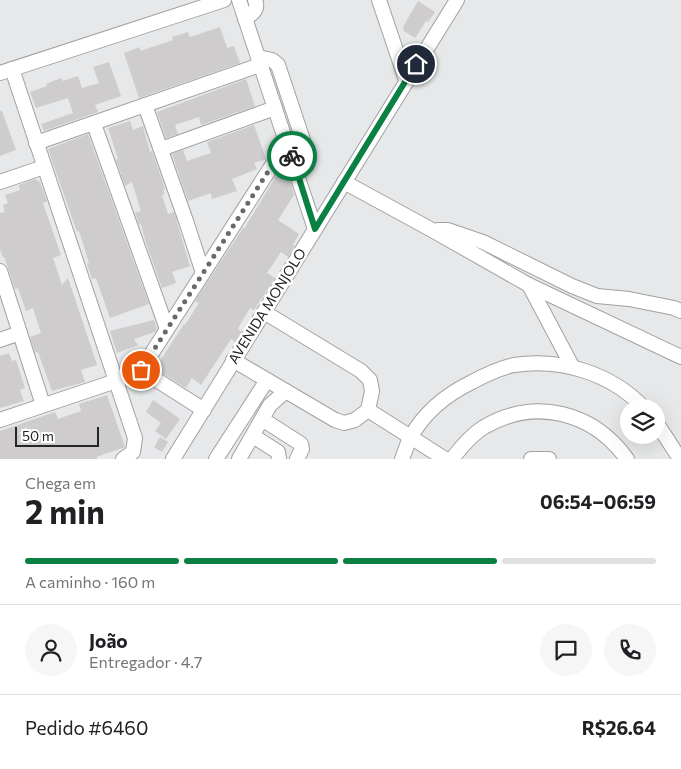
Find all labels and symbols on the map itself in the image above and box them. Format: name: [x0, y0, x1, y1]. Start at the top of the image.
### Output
pin: [395, 43, 437, 85]
courier: [267, 131, 317, 181]
street label: AVENIDA MONJOLO: [224, 245, 309, 367]
pin: [120, 349, 162, 391]
scale bar: [15, 424, 99, 447]

